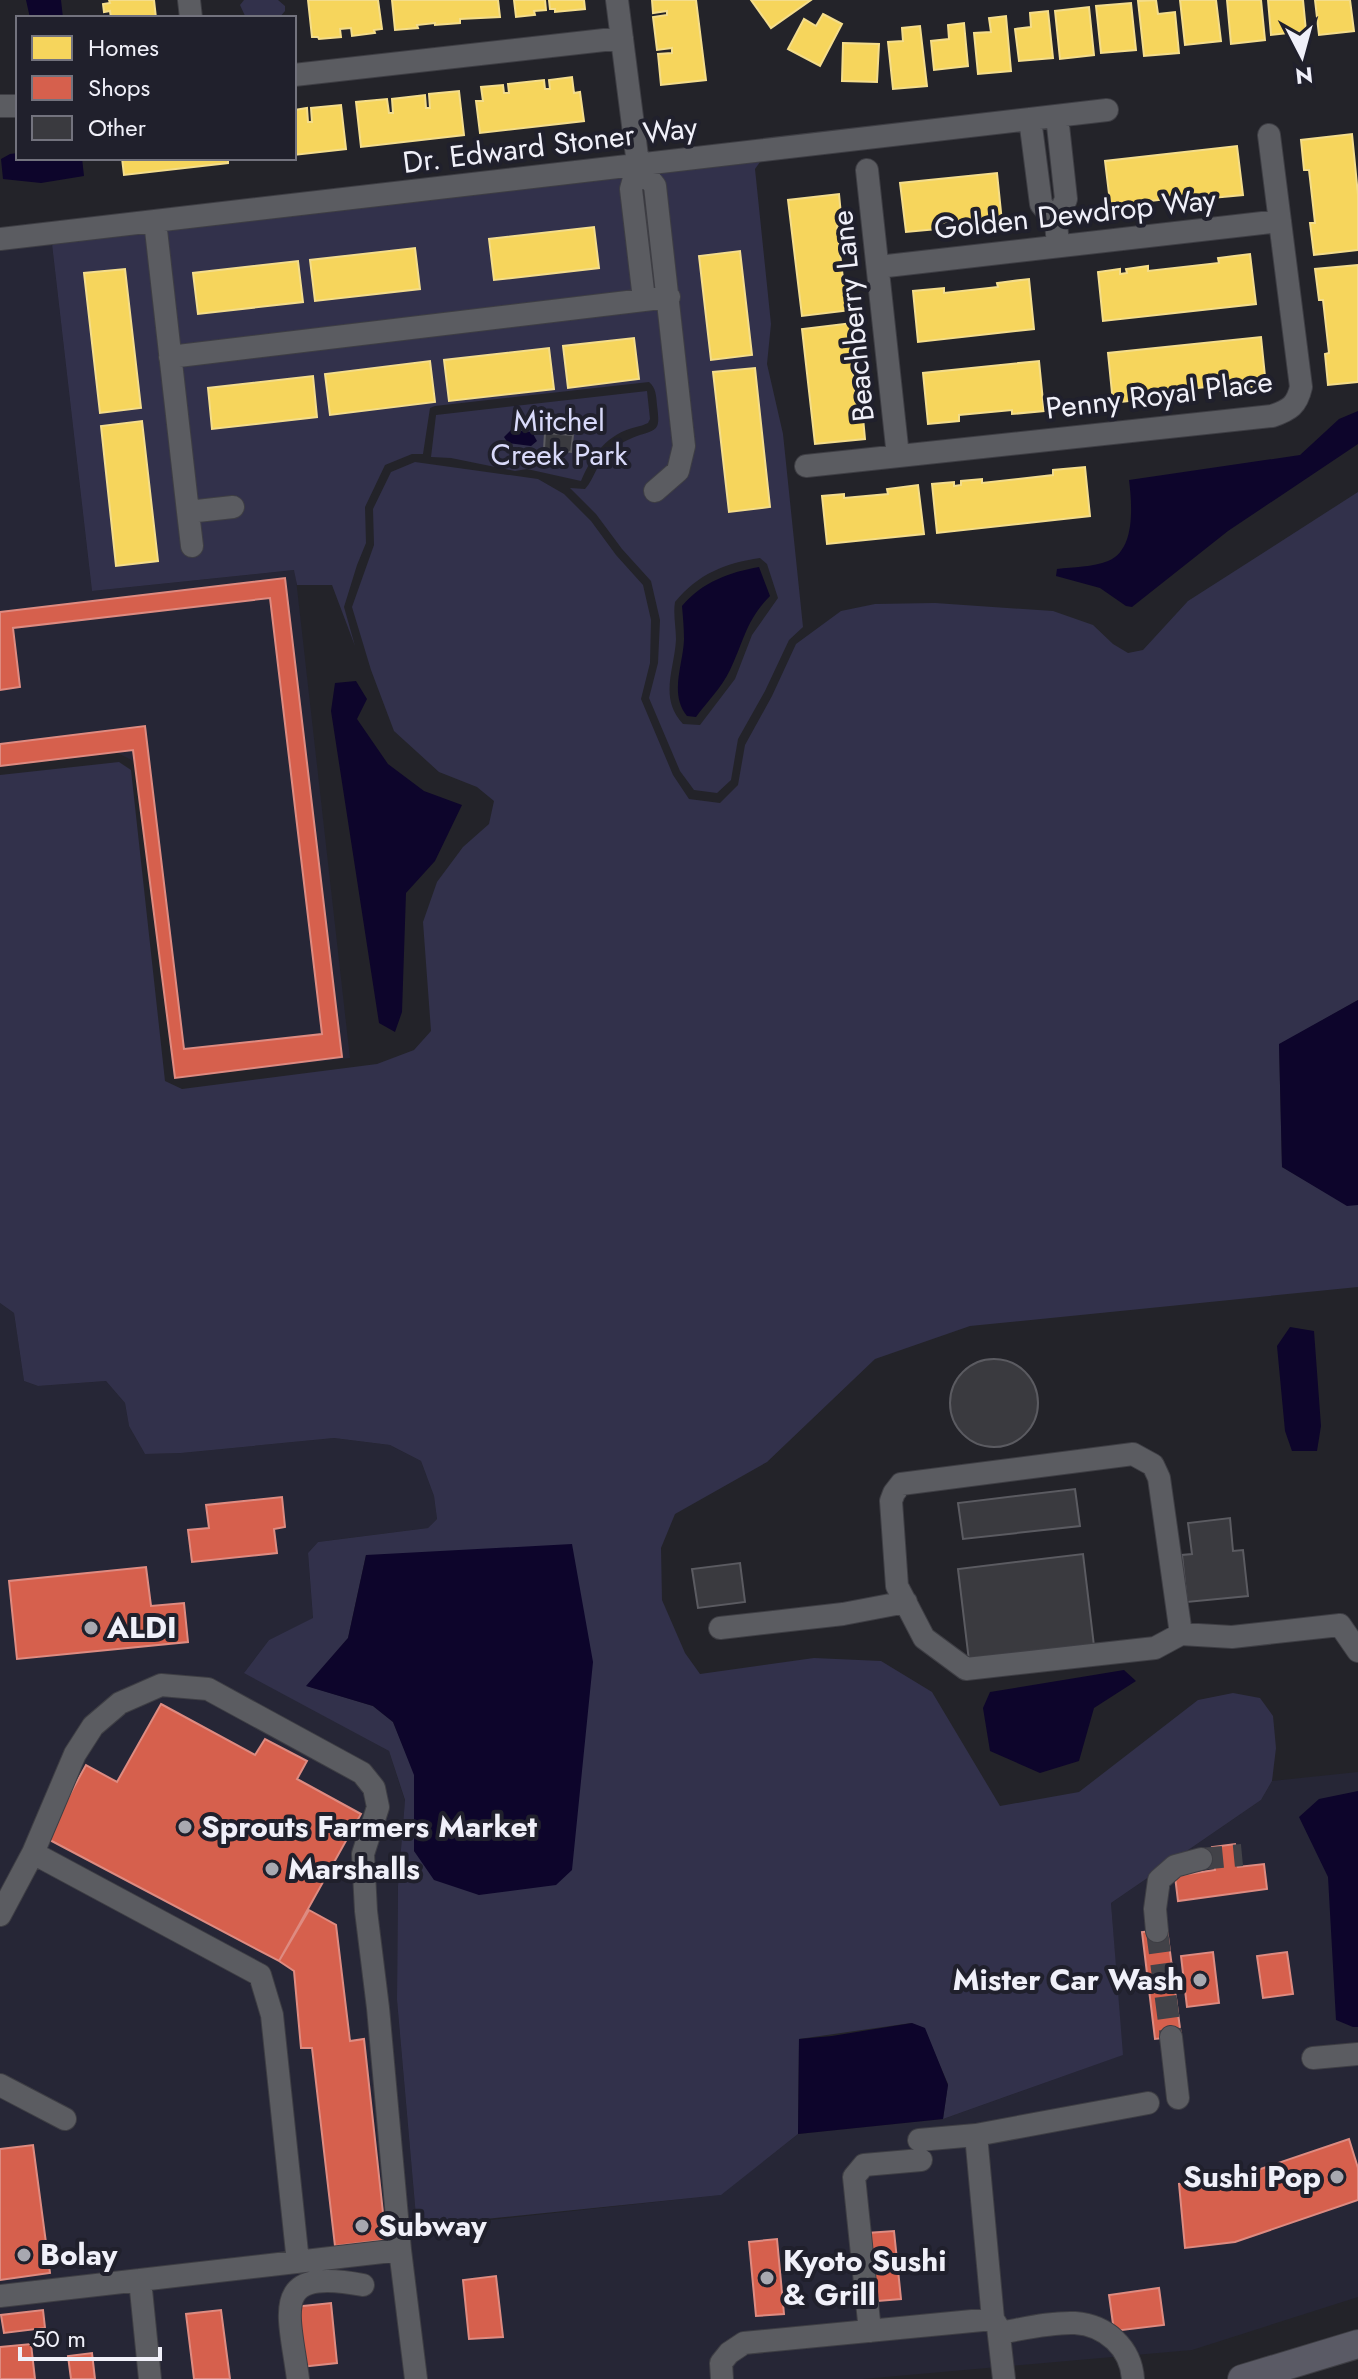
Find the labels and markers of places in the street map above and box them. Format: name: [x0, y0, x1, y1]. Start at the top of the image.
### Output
place label: ALDI: [106, 1606, 176, 1649]
marker: ALDI: [82, 1619, 100, 1637]
place label: Sprouts Farmers Market: [201, 1805, 538, 1848]
marker: Sprouts Farmers Market: [176, 1818, 194, 1836]
place label: Marshalls: [288, 1847, 420, 1890]
marker: Marshalls: [263, 1860, 281, 1878]
place label: Mister Car Wash: [953, 1958, 1184, 2001]
marker: Mister Car Wash: [1191, 1971, 1209, 1989]
place label: Sushi Pop: [1183, 2155, 1321, 2198]
marker: Sushi Pop: [1328, 2168, 1346, 2186]
place label: Subway: [378, 2204, 487, 2247]
marker: Subway: [353, 2217, 371, 2235]
place label: Bolay: [40, 2233, 118, 2276]
place label: Kyoto Sushi & Grill: [783, 2239, 947, 2316]
marker: Bolay: [15, 2246, 33, 2264]
marker: Kyoto Sushi & Grill: [758, 2269, 776, 2287]

